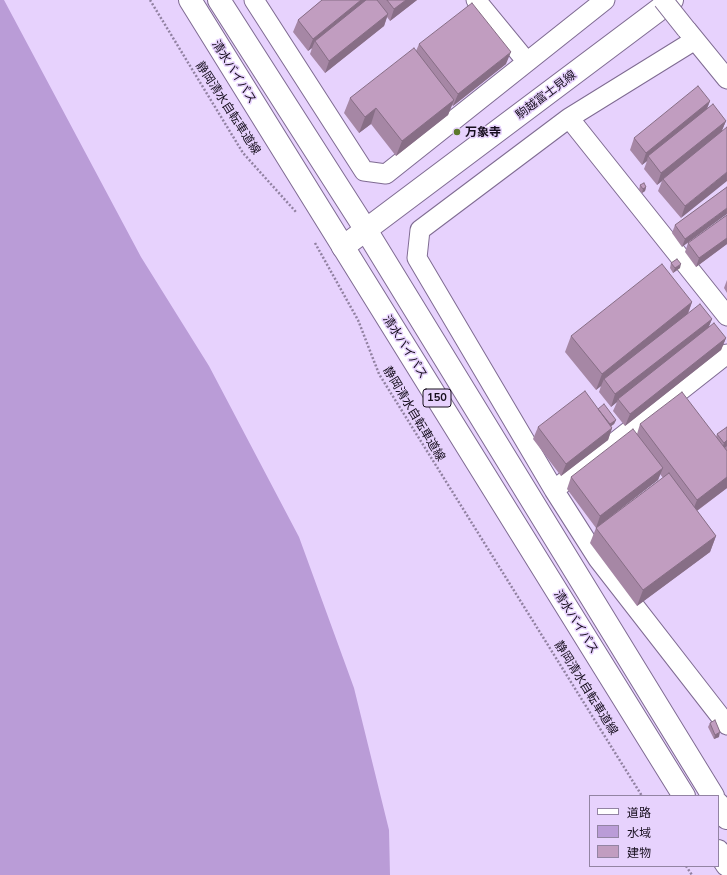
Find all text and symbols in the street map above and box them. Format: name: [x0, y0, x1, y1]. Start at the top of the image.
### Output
street label: 清水バイパス: [209, 38, 259, 106]
street label: 静岡清水自転車道線: [193, 59, 263, 157]
street label: 駒越富士見線: [513, 68, 579, 122]
place label: 万象寺: [465, 125, 501, 139]
marker: 万象寺: [452, 127, 462, 137]
street label: 清水バイパス: [380, 313, 430, 381]
street label: 静岡清水自転車道線: [380, 364, 448, 464]
road number: 150: [423, 389, 451, 407]
street label: 清水バイパス: [551, 588, 601, 656]
street label: 静岡清水自転車道線: [551, 638, 621, 738]
legend: [589, 795, 719, 867]
text: 道路: [627, 805, 651, 820]
text: 水域: [627, 825, 651, 840]
text: 建物: [627, 845, 651, 860]

